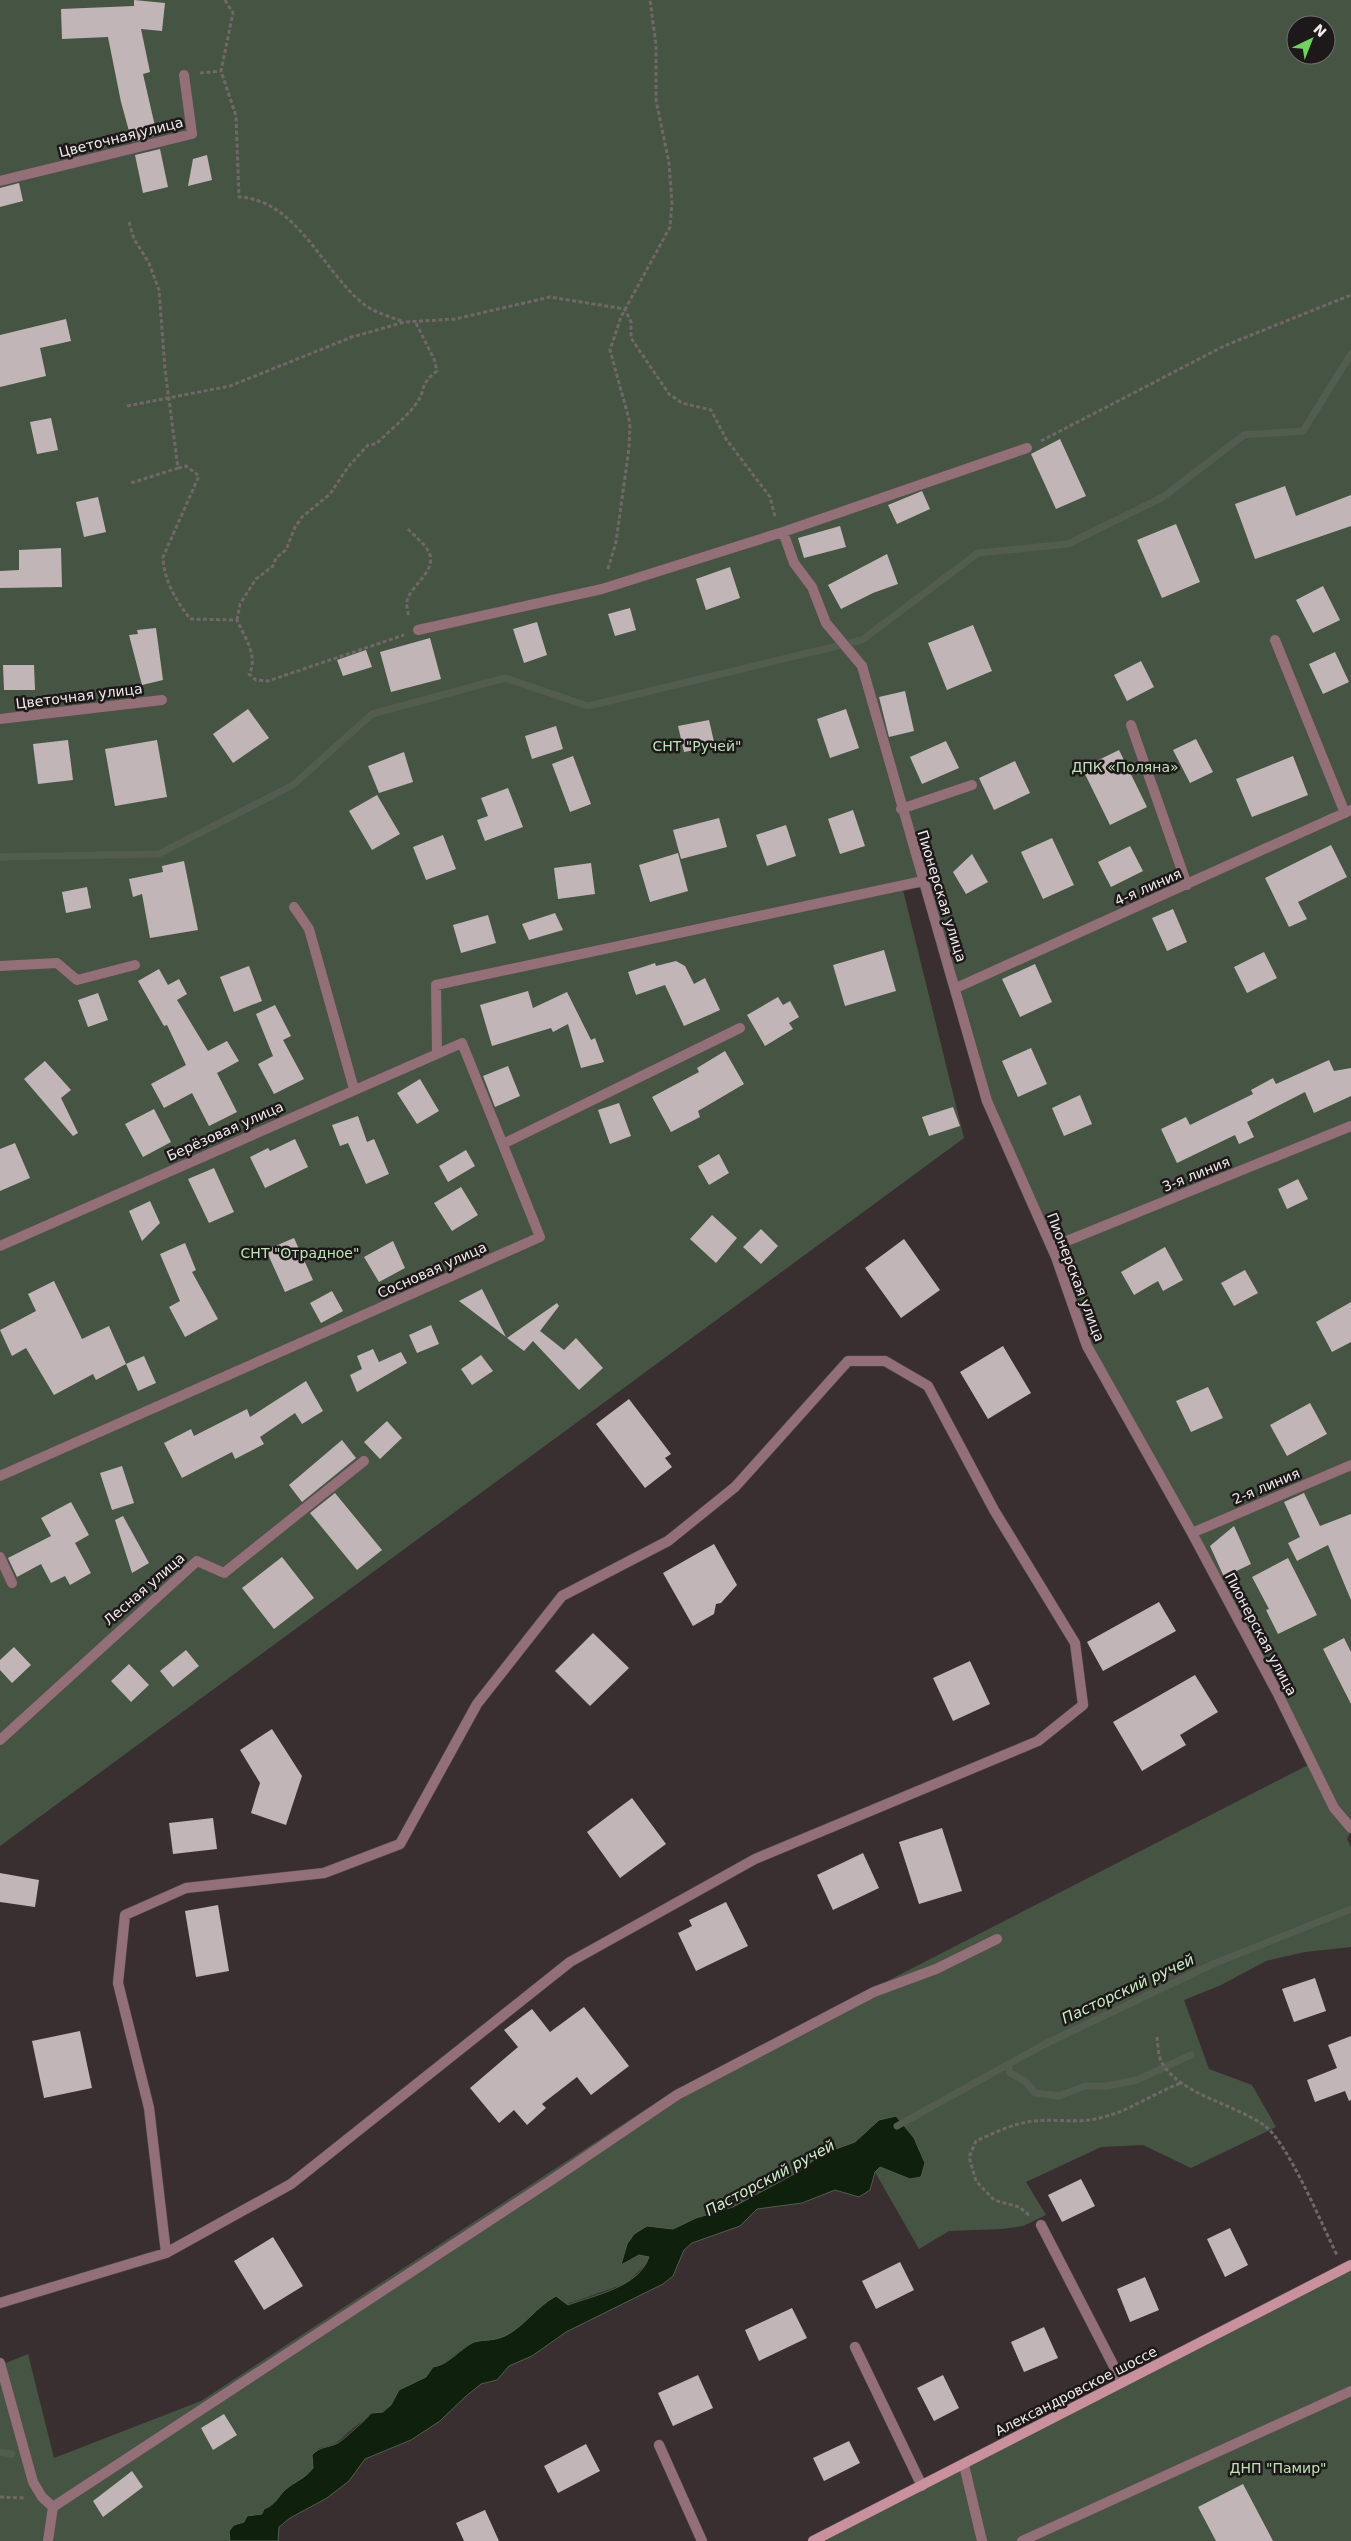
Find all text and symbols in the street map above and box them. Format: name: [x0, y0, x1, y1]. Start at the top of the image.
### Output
north arrow: [1286, 15, 1336, 65]
text: N: [1310, 21, 1330, 40]
street label: Цветочная улица: [57, 114, 185, 160]
street label: Цветочная улица: [15, 680, 143, 712]
park label: СНТ "Ручей": [653, 738, 741, 754]
park label: ДПК «Поляна»: [1071, 759, 1179, 775]
street label: Пионерская улица: [914, 828, 970, 964]
street label: 4-я линия: [1112, 865, 1184, 909]
street label: Берёзовая улица: [164, 1098, 286, 1164]
street label: 3-я линия: [1160, 1153, 1232, 1195]
street label: Пионерская улица: [1044, 1210, 1108, 1344]
street label: Сосновая улица: [375, 1239, 489, 1301]
park label: СНТ "Отрадное": [241, 1245, 359, 1261]
street label: 2-я линия: [1230, 1465, 1302, 1507]
street label: Лесная улица: [100, 1550, 188, 1628]
street label: Пионерская улица: [1222, 1570, 1300, 1698]
water label: Пасторский ручей: [1059, 1950, 1197, 2028]
water label: Пасторский ручей: [702, 2136, 838, 2220]
street label: Александровское шоссе: [992, 2343, 1160, 2439]
park label: ДНП "Памир": [1230, 2460, 1326, 2476]

